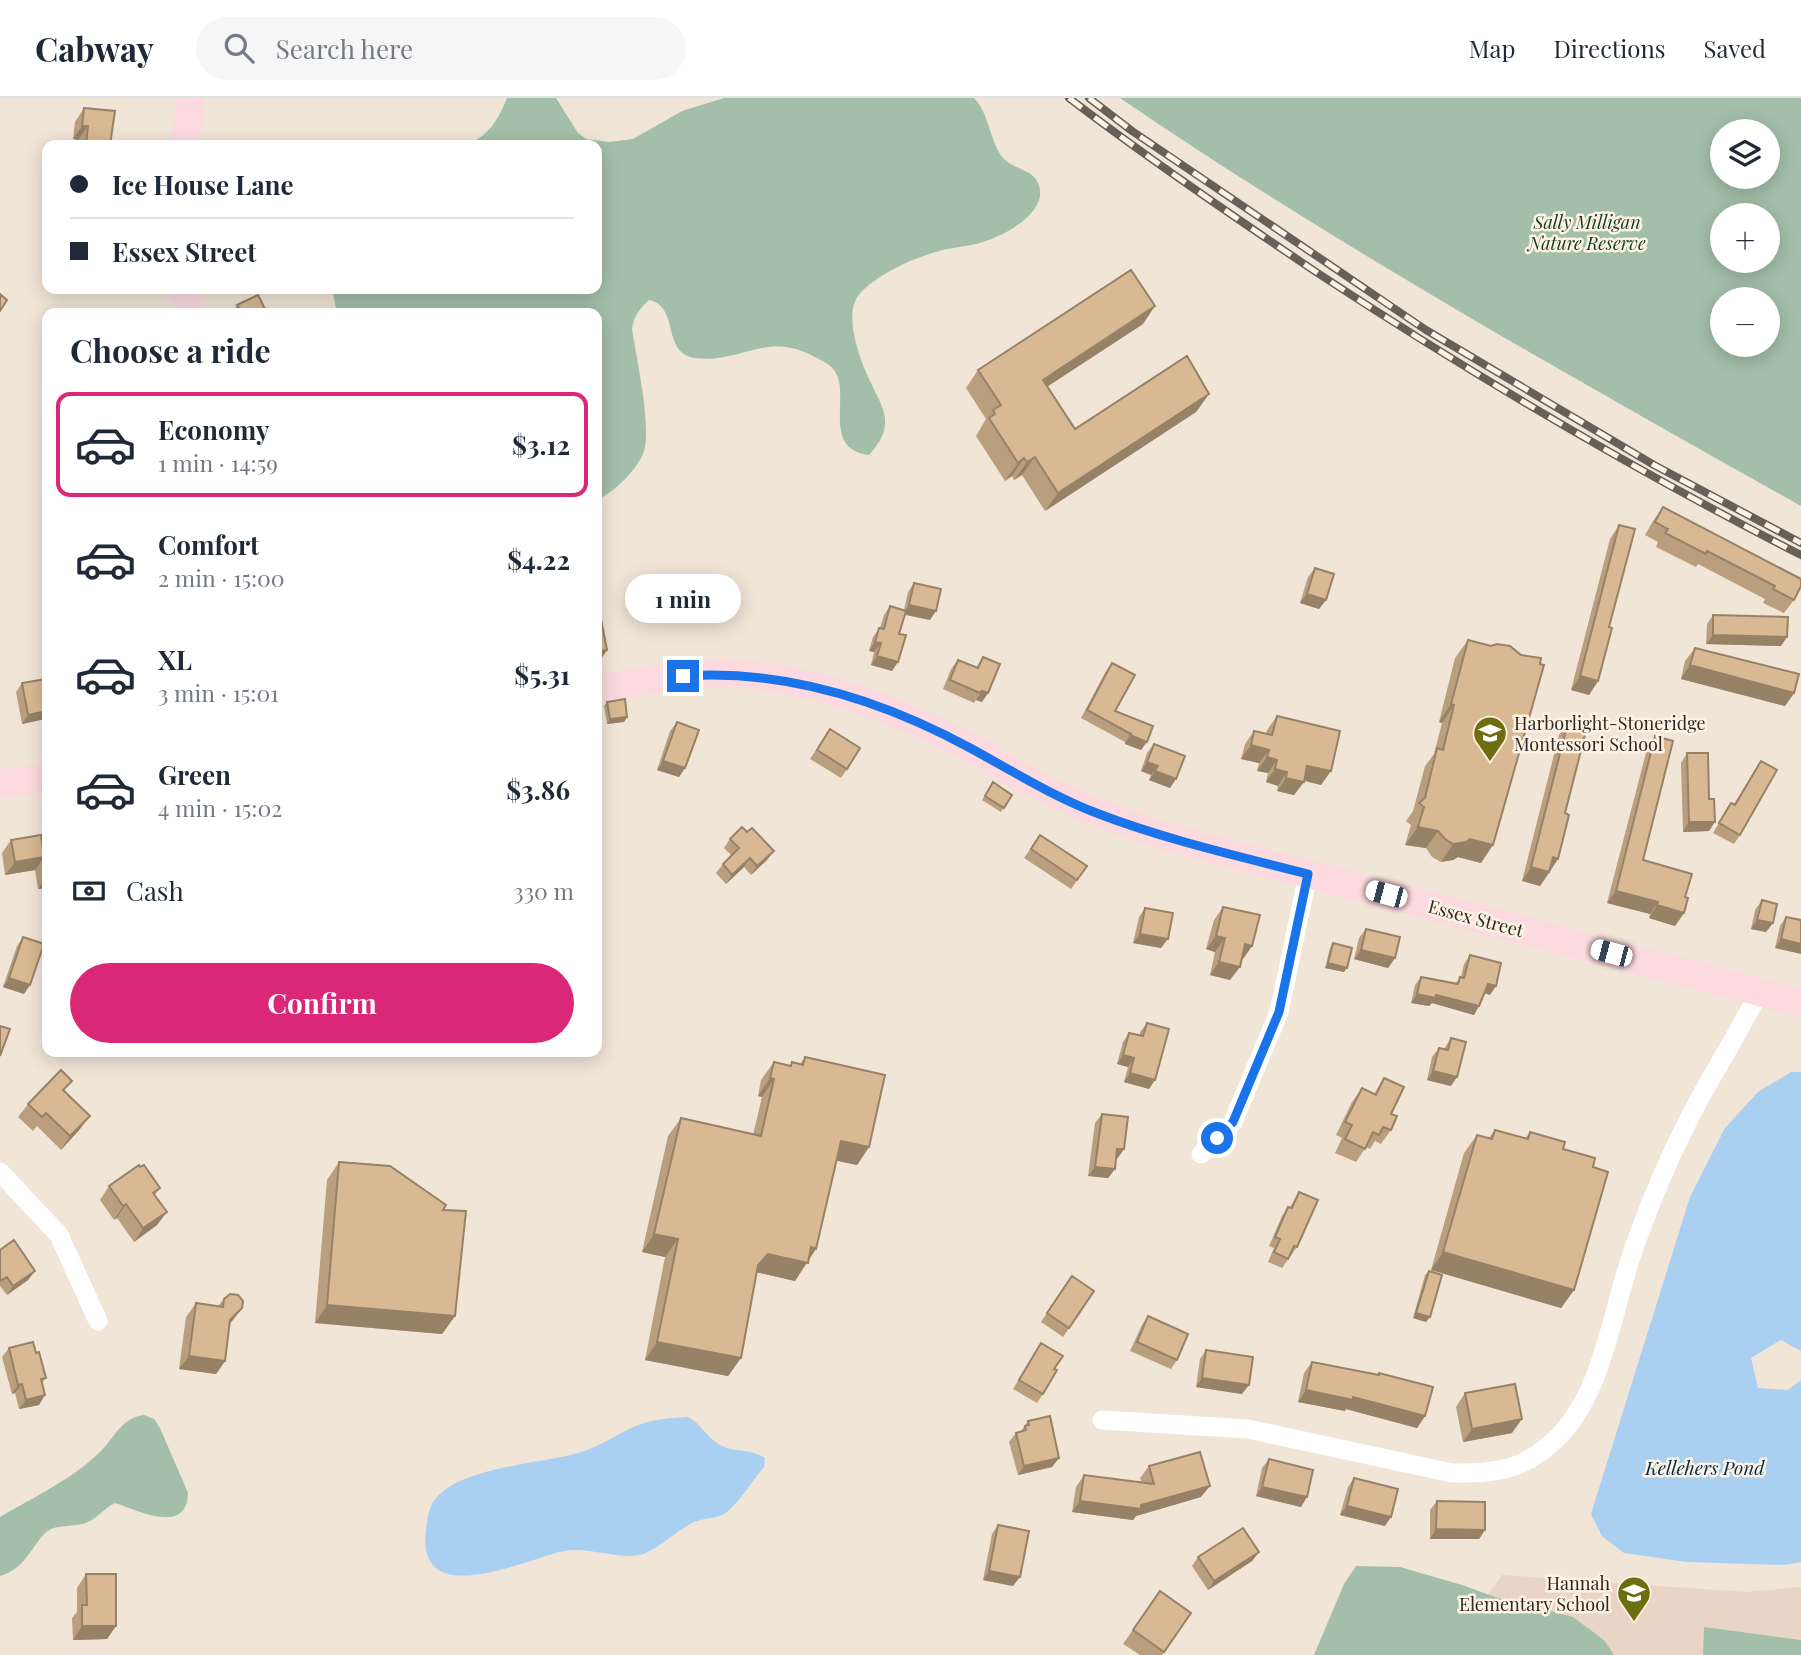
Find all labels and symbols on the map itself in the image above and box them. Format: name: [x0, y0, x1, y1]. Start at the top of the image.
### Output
park label: Sally Milligan Nature Reserve: [1526, 210, 1646, 255]
callout: 1 min: [625, 574, 741, 624]
route end: [667, 660, 699, 692]
place label: Harborlight-Stoneridge Montessori School: [1514, 711, 1706, 756]
school or university icon: Harborlight-Stoneridge Montessori School: [1471, 714, 1509, 763]
car: [1363, 878, 1410, 910]
street label: Essex Street: [1426, 894, 1527, 942]
car: [1588, 937, 1635, 969]
route start: [1201, 1122, 1233, 1154]
water label: Kellehers Pond: [1644, 1454, 1765, 1480]
place label: Hannah Elementary School: [1459, 1571, 1610, 1616]
school or university icon: Hannah Elementary School: [1615, 1574, 1653, 1623]

